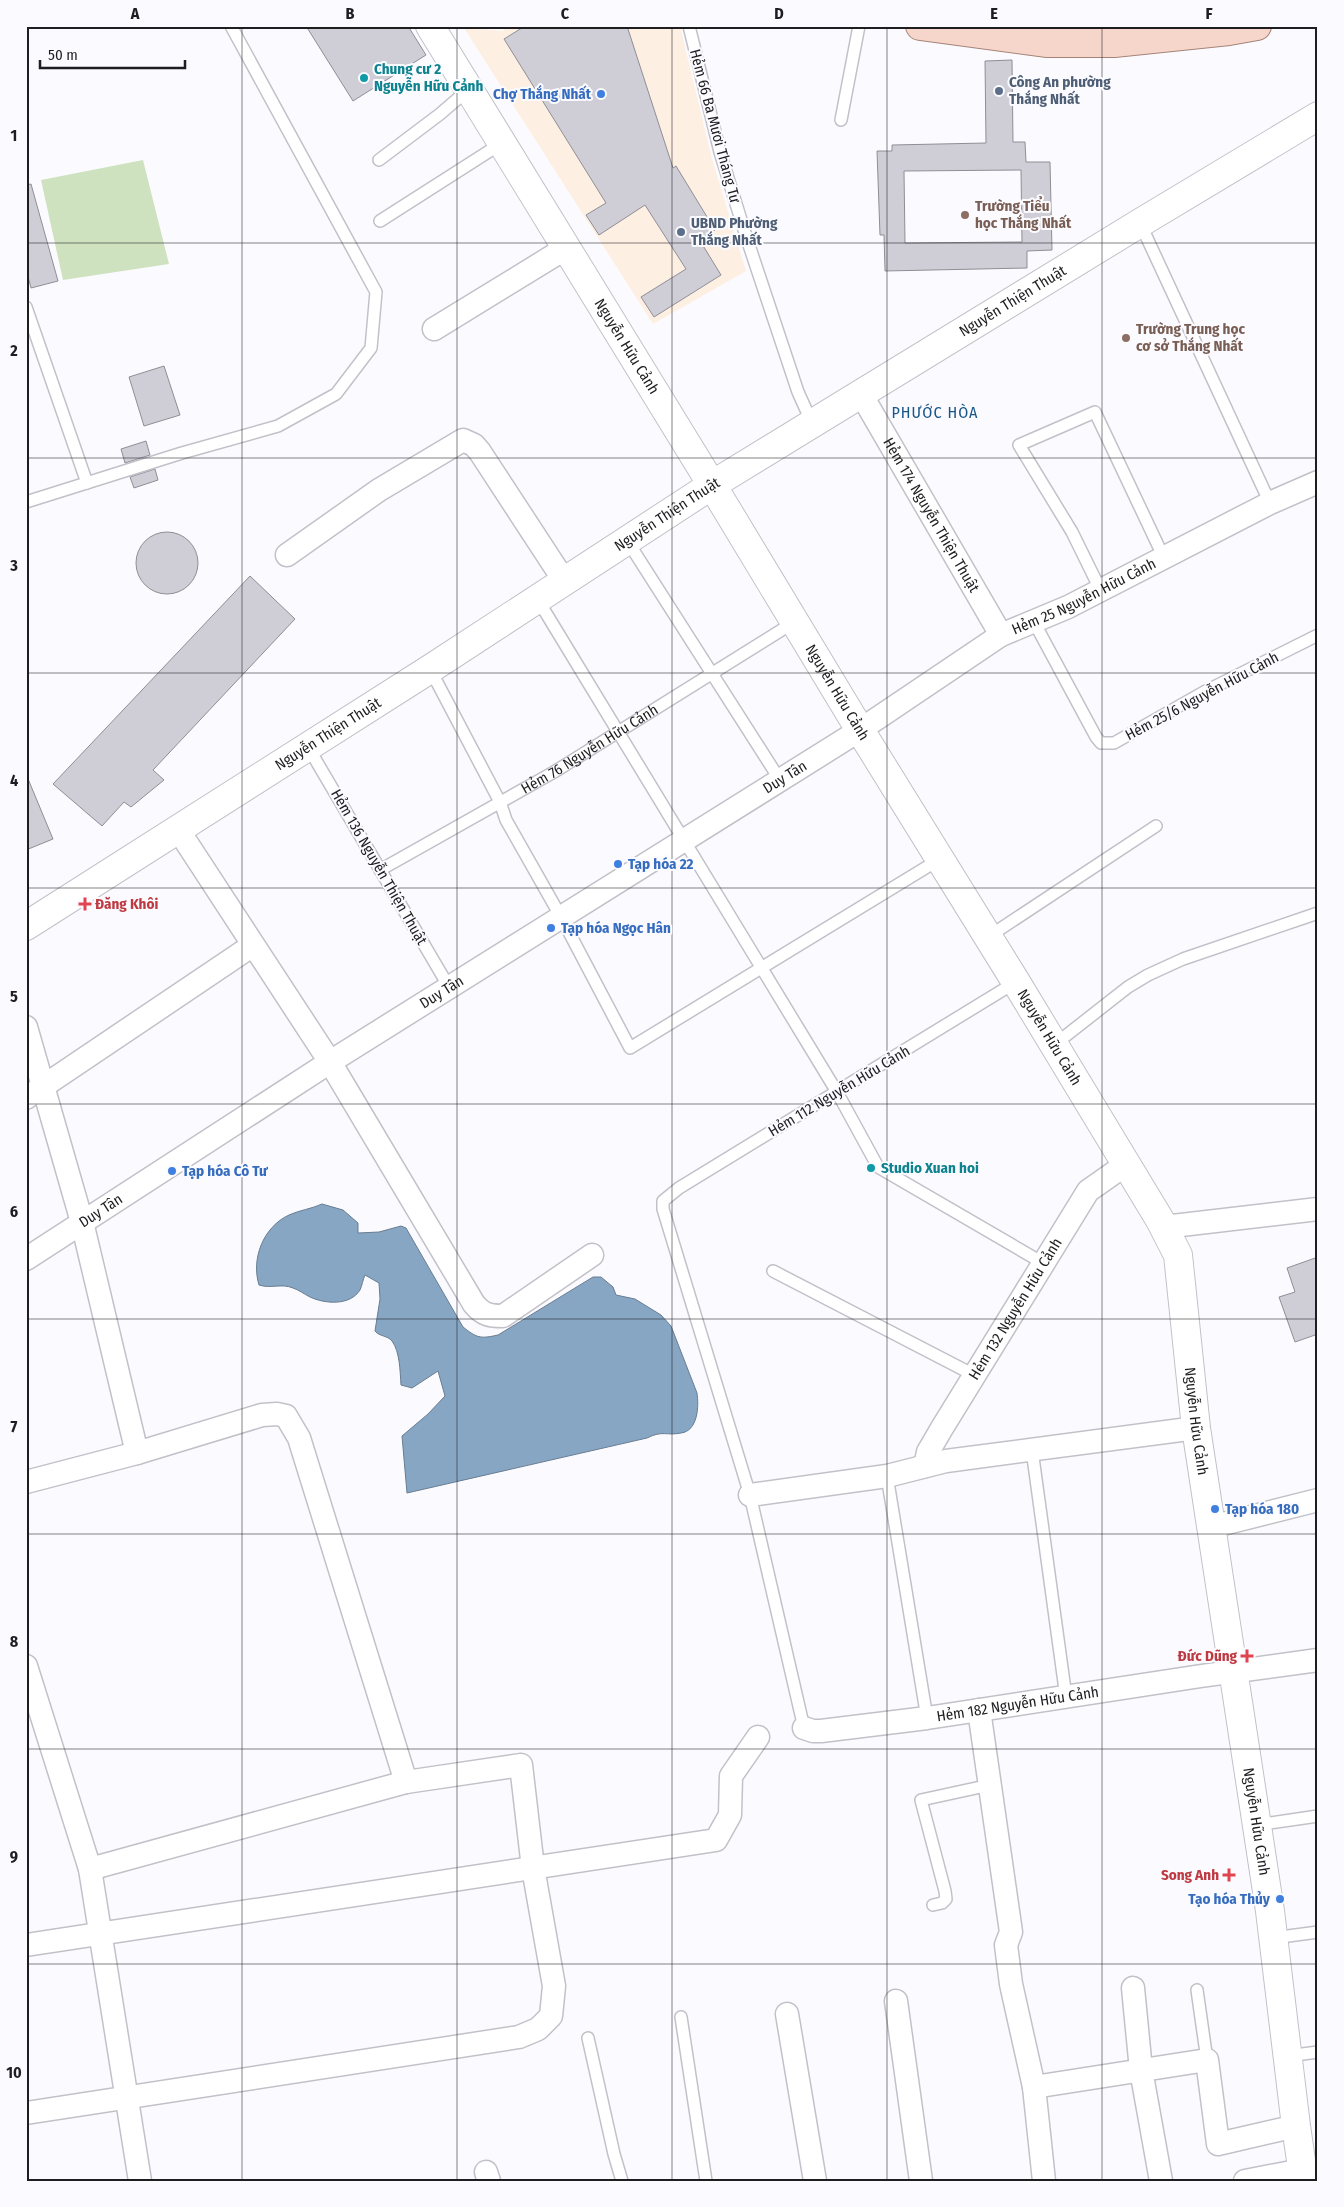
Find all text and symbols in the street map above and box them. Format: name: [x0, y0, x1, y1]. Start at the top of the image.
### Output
text: A: [130, 4, 140, 23]
text: B: [346, 4, 355, 23]
text: C: [561, 4, 570, 23]
text: D: [774, 4, 784, 23]
text: E: [990, 4, 998, 23]
text: F: [1205, 4, 1213, 23]
scale bar: [40, 38, 185, 70]
text: 50 m: [48, 46, 78, 64]
street label: Hẻm 66 Ba Mươi Tháng Tư: [686, 47, 744, 206]
place label: Chung cư 2 Nguyễn Hữu Cảnh: [374, 60, 483, 95]
marker: Chung cư 2 Nguyễn Hữu Cảnh: [358, 72, 370, 84]
place label: Công An phường Thắng Nhất: [1009, 73, 1111, 108]
place label: Chợ Thắng Nhất: [493, 84, 592, 103]
marker: Công An phường Thắng Nhất: [993, 85, 1005, 97]
marker: Chợ Thắng Nhất: [595, 88, 607, 100]
text: 1: [11, 126, 17, 145]
place label: Trường Tiểu học Thắng Nhất: [975, 196, 1072, 232]
marker: Trường Tiểu học Thắng Nhất: [959, 209, 971, 221]
place label: UBND Phường Thắng Nhất: [691, 214, 778, 249]
marker: UBND Phường Thắng Nhất: [675, 226, 687, 238]
street label: Nguyễn Thiện Thuật: [956, 261, 1069, 340]
street label: Nguyễn Hữu Cảnh: [591, 295, 663, 397]
place label: Trường Trung học cơ sở Thắng Nhất: [1136, 320, 1245, 355]
marker: Trường Trung học cơ sở Thắng Nhất: [1120, 332, 1132, 344]
text: 2: [9, 341, 18, 360]
district label: PHƯỚC HÒA: [891, 403, 979, 422]
street label: Hẻm 174 Nguyễn Thiện Thuật: [879, 435, 983, 596]
street label: Nguyễn Thiện Thuật: [611, 473, 723, 555]
street label: Hẻm 25 Nguyễn Hữu Cảnh: [1009, 554, 1159, 638]
text: 3: [9, 556, 18, 575]
street label: Nguyễn Hữu Cảnh: [801, 641, 873, 744]
street label: Hẻm 25/6 Nguyễn Hữu Cảnh: [1122, 648, 1282, 744]
street label: Nguyễn Thiện Thuật: [272, 693, 384, 774]
street label: Hẻm 76 Nguyễn Hữu Cảnh: [518, 700, 661, 798]
street label: Duy Tân: [760, 757, 810, 798]
text: 4: [10, 771, 18, 790]
street label: Hẻm 136 Nguyễn Thiện Thuật: [327, 786, 431, 948]
place label: Tạp hóa 22: [628, 855, 694, 873]
marker: Tạp hóa 22: [612, 858, 624, 870]
place label: Đăng Khôi: [95, 895, 158, 913]
marker: Đăng Khôi: [79, 898, 91, 910]
place label: Tạp hóa Ngọc Hân: [561, 919, 671, 937]
marker: Tạp hóa Ngọc Hân: [545, 922, 557, 934]
street label: Duy Tân: [416, 972, 467, 1013]
street label: Nguyễn Hữu Cảnh: [1014, 986, 1085, 1089]
text: 5: [10, 987, 18, 1006]
street label: Hẻm 112 Nguyễn Hữu Cảnh: [765, 1042, 913, 1140]
place label: Studio Xuan hoi: [881, 1159, 979, 1177]
place label: Tạp hóa Cô Tư: [182, 1162, 269, 1180]
marker: Studio Xuan hoi: [865, 1162, 877, 1174]
marker: Tạp hóa Cô Tư: [166, 1165, 178, 1177]
street label: Duy Tân: [76, 1190, 126, 1231]
text: 6: [10, 1202, 18, 1221]
street label: Hẻm 132 Nguyễn Hữu Cảnh: [965, 1235, 1066, 1383]
street label: Nguyễn Hữu Cảnh: [1181, 1366, 1212, 1476]
text: 7: [11, 1417, 18, 1436]
place label: Tạp hóa 180: [1225, 1500, 1299, 1518]
marker: Tạp hóa 180: [1209, 1503, 1221, 1515]
text: 8: [10, 1632, 19, 1651]
place label: Đức Dũng: [1178, 1647, 1238, 1665]
marker: Đức Dũng: [1241, 1650, 1253, 1662]
street label: Hẻm 182 Nguyễn Hữu Cảnh: [935, 1683, 1100, 1725]
street label: Nguyễn Hữu Cảnh: [1239, 1766, 1273, 1877]
text: 9: [10, 1847, 18, 1866]
place label: Song Anh: [1161, 1866, 1219, 1884]
marker: Song Anh: [1223, 1869, 1235, 1881]
place label: Tạo hóa Thủy: [1188, 1890, 1271, 1908]
marker: Tạo hóa Thủy: [1274, 1893, 1286, 1905]
text: 10: [6, 2063, 22, 2082]

